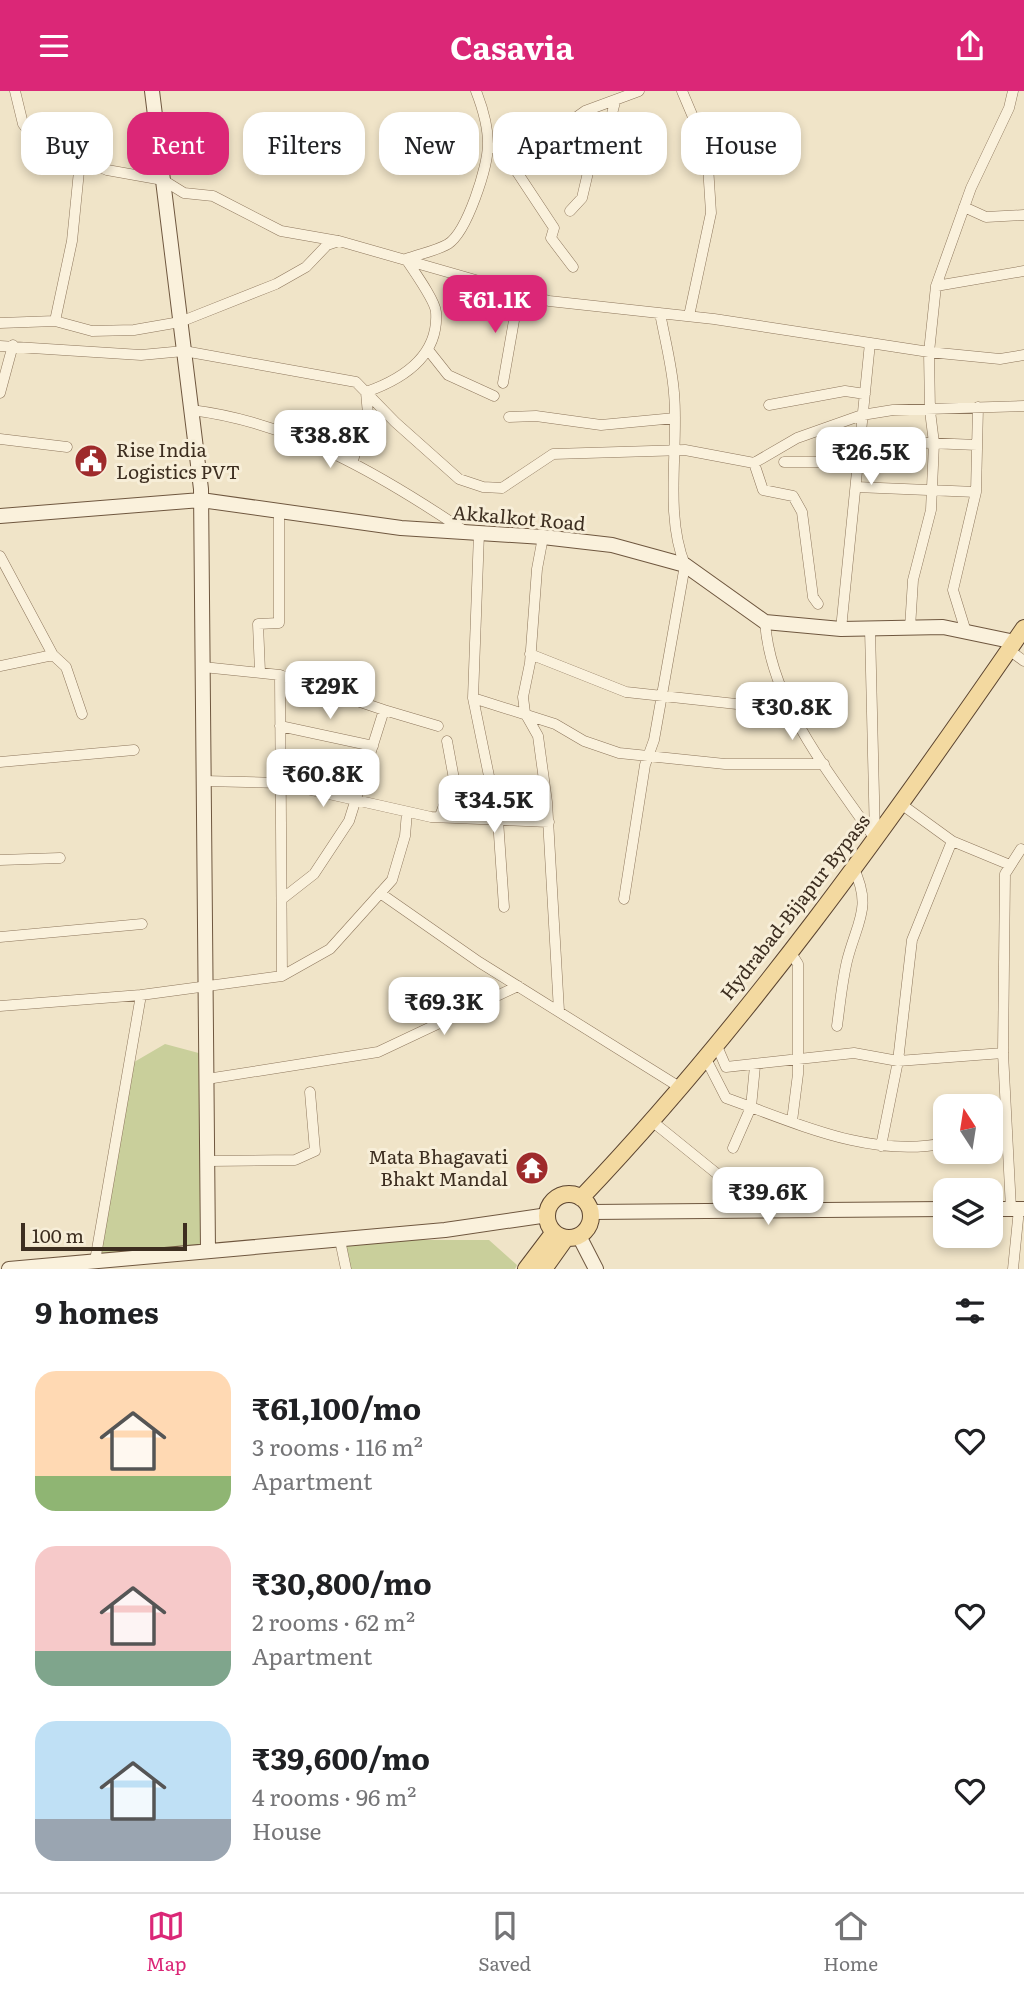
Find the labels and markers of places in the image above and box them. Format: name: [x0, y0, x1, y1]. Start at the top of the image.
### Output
pin: ₹61.1K: [438, 275, 552, 335]
pin: ₹38.8K: [273, 411, 387, 470]
pin: ₹26.5K: [814, 427, 928, 487]
place label: Rise India Logistics PVT: [116, 435, 240, 485]
public building icon: Rise India Logistics PVT: [72, 442, 110, 480]
pin: ₹29K: [289, 661, 371, 721]
pin: ₹30.8K: [735, 683, 849, 742]
pin: ₹60.8K: [266, 749, 380, 809]
pin: ₹34.5K: [437, 775, 551, 835]
pin: ₹69.3K: [387, 977, 501, 1037]
place label: Mata Bhagavati Bhakt Mandal: [368, 1142, 508, 1192]
temple icon: Mata Bhagavati Bhakt Mandal: [513, 1149, 551, 1187]
pin: ₹39.6K: [711, 1167, 825, 1227]

